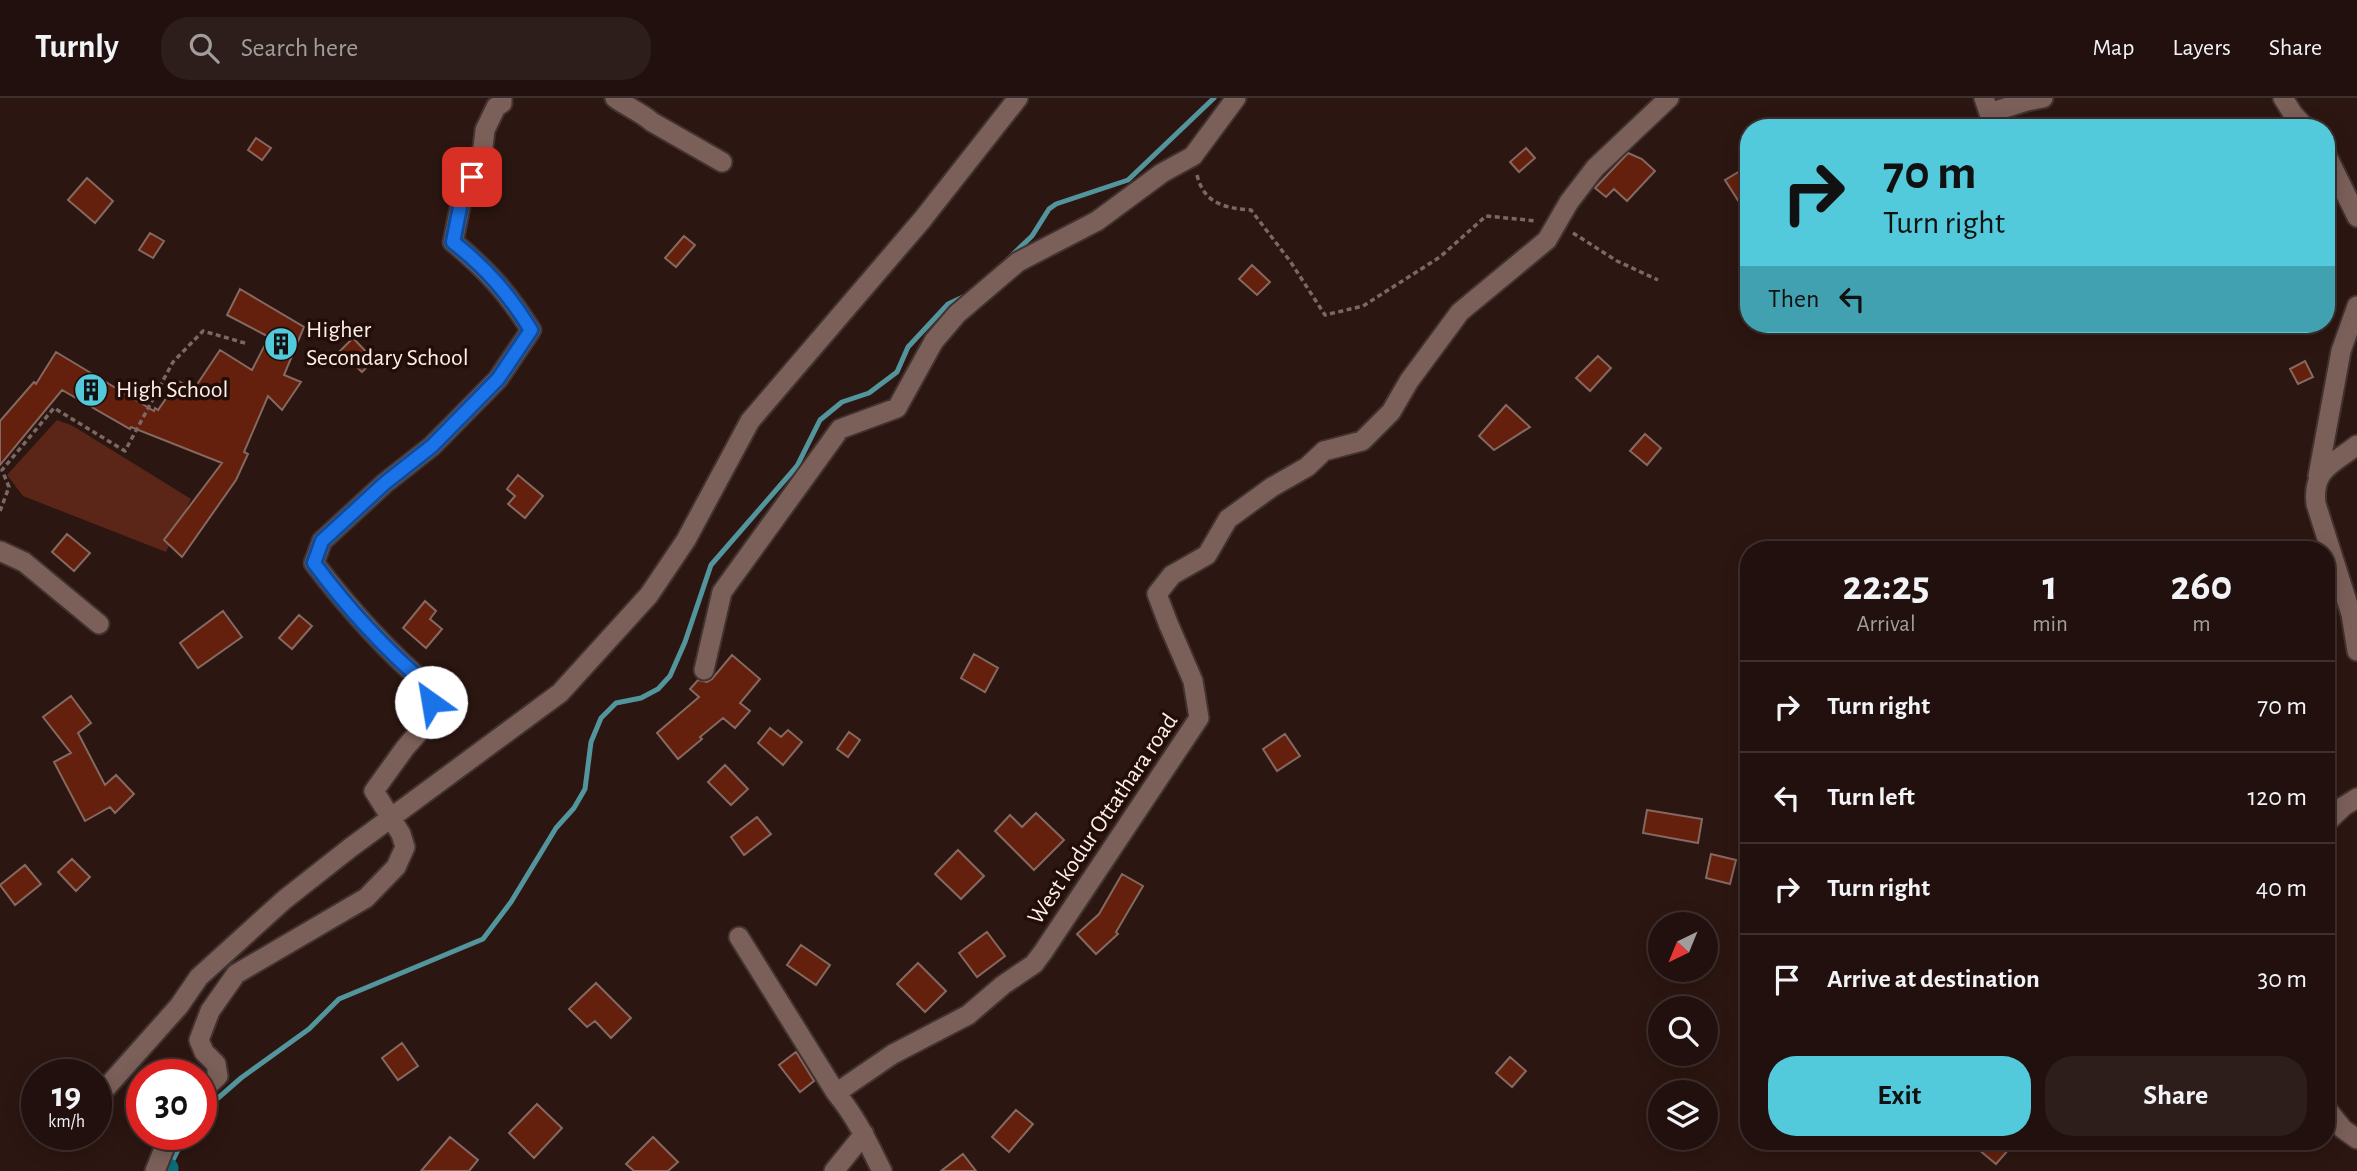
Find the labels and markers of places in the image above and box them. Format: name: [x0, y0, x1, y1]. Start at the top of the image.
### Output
pin: [442, 147, 502, 207]
place label: Higher Secondary School: [306, 318, 469, 370]
building icon: Higher Secondary School: [262, 325, 300, 363]
building icon: High School: [72, 371, 110, 409]
place label: High School: [116, 378, 228, 402]

